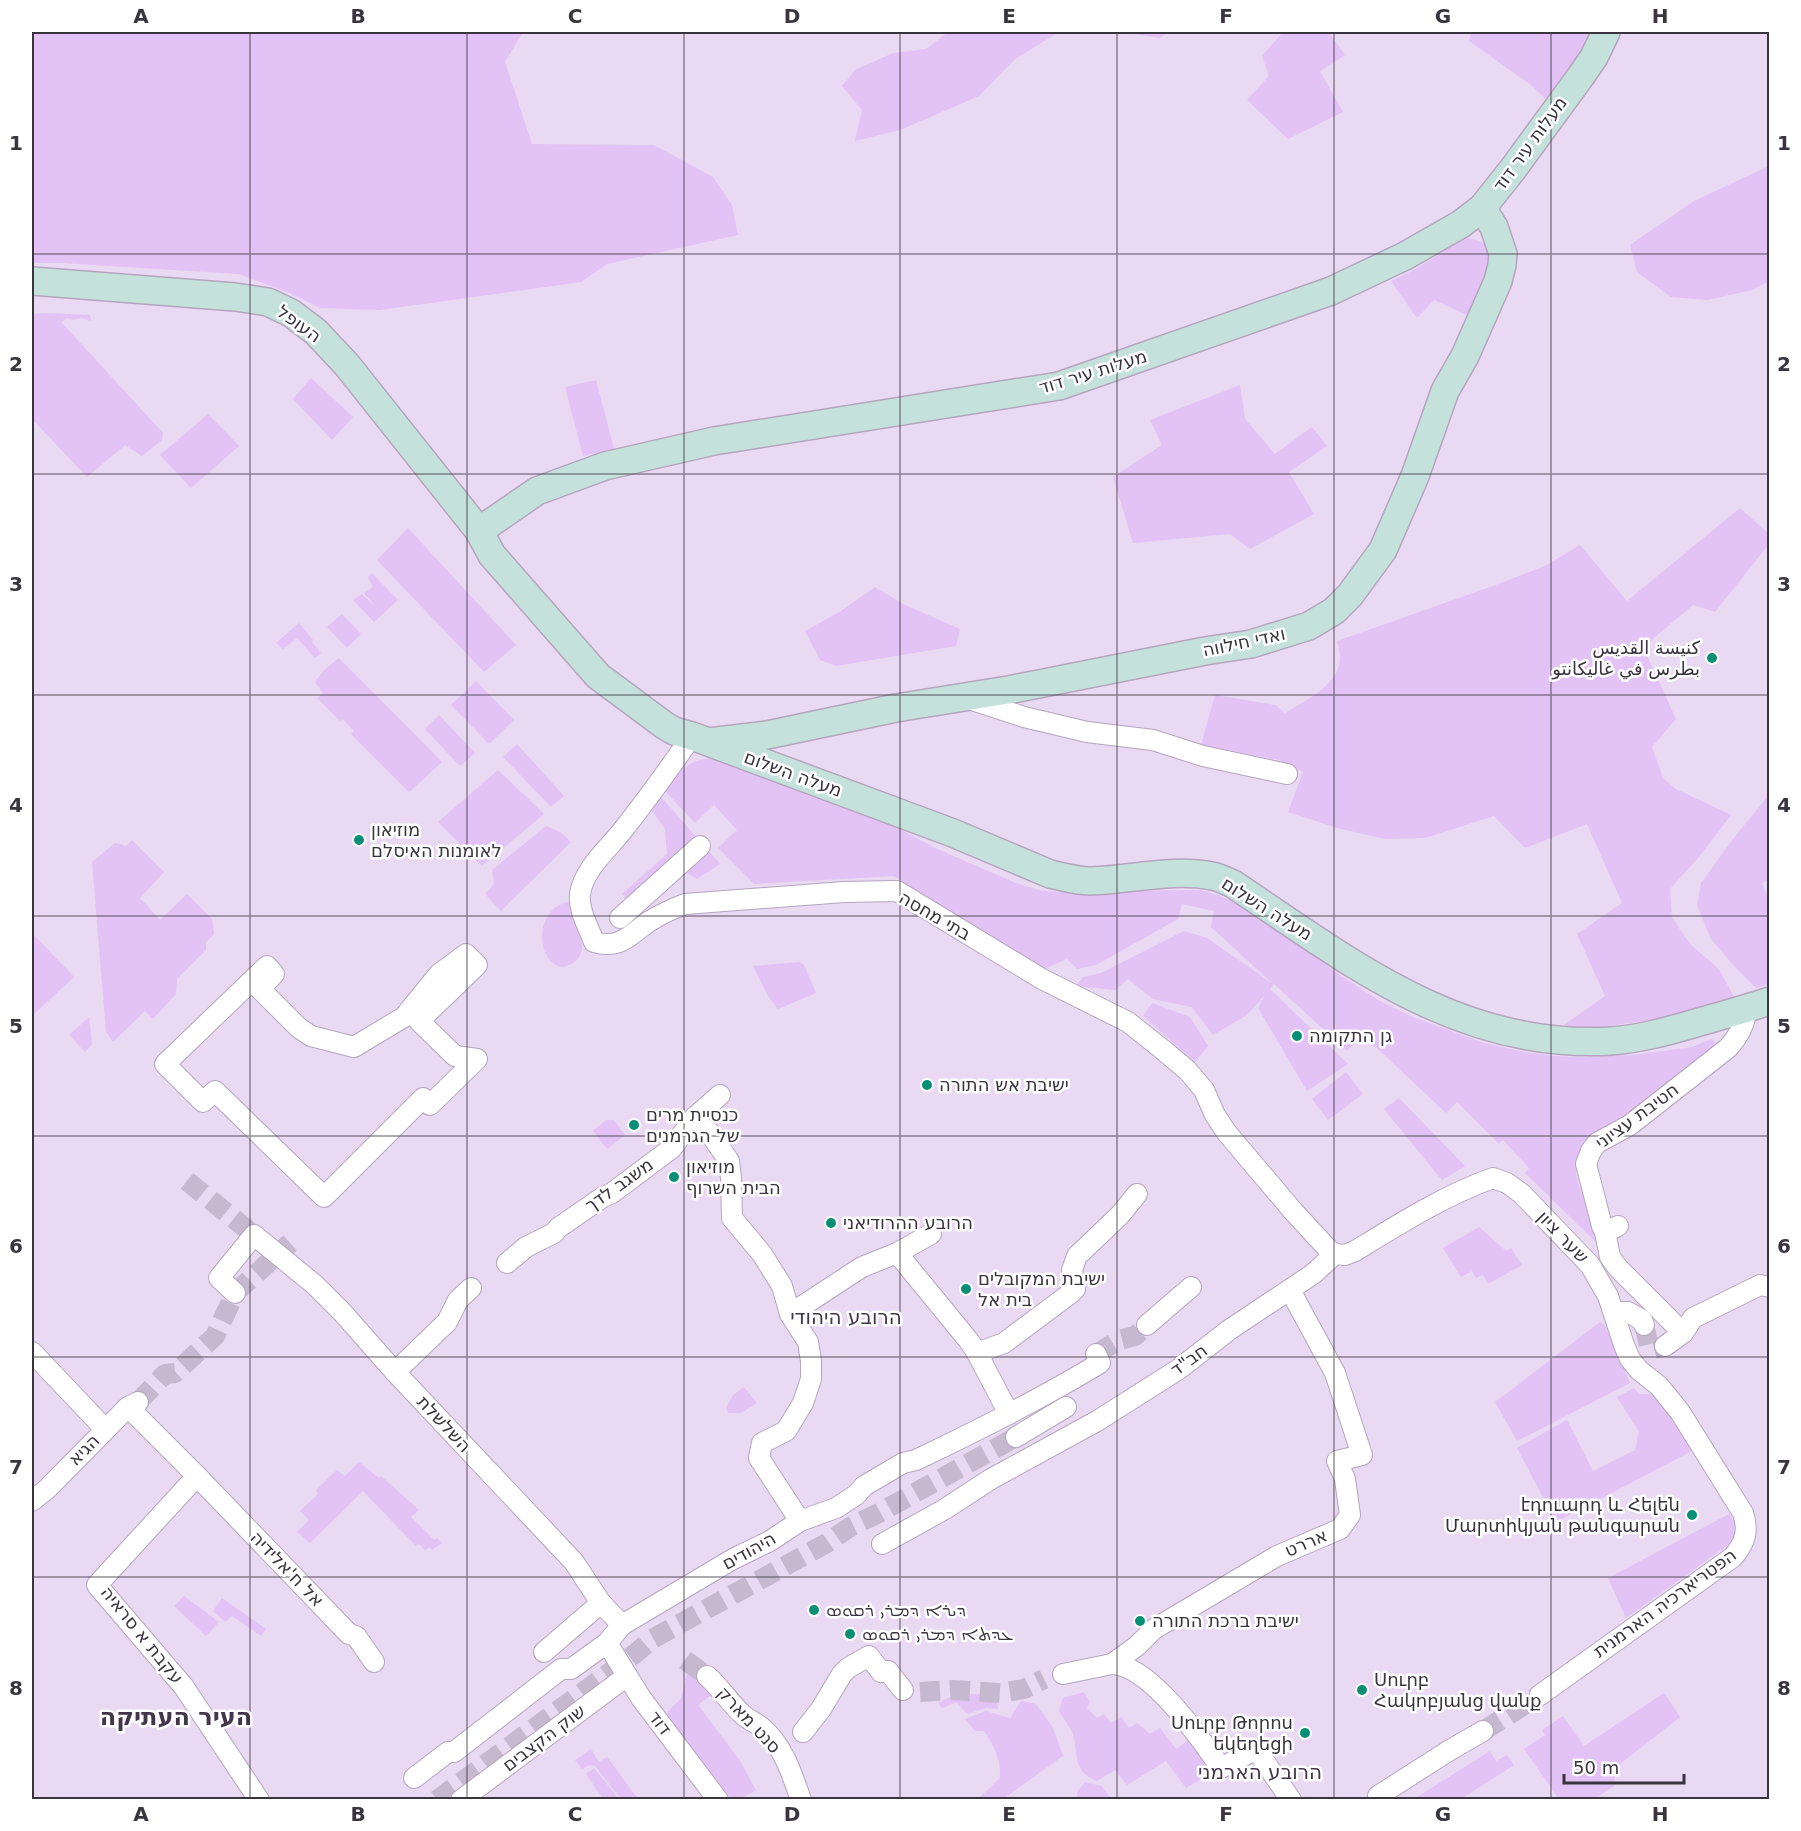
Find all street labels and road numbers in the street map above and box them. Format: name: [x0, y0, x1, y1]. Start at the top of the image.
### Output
street label: מעלות עיר דוד: [1488, 92, 1571, 195]
street label: העופל: [273, 301, 325, 347]
street label: מעלות עיר דוד: [1036, 345, 1149, 398]
street label: ואדי חילווה: [1201, 622, 1287, 661]
street label: מעלה השלום: [741, 746, 845, 801]
street label: מעלה השלום: [1218, 872, 1316, 945]
street label: בתי מחסה: [896, 887, 975, 945]
street label: חטיבת עציוני: [1591, 1078, 1682, 1153]
street label: משגב לדך: [581, 1154, 657, 1216]
street label: שער ציון: [1533, 1206, 1593, 1267]
street label: חב"ד: [1166, 1339, 1211, 1380]
street label: השלשלת: [413, 1391, 476, 1456]
street label: הגיא: [64, 1430, 103, 1470]
street label: אררט: [1281, 1524, 1330, 1561]
street label: אל ח'אלידיה: [246, 1527, 328, 1611]
street label: היהודים: [718, 1527, 779, 1574]
street label: הפטריארכיה הארמנית: [1589, 1544, 1740, 1661]
street label: עקבת א סראיה: [97, 1582, 188, 1688]
street label: סנט מארק: [713, 1682, 786, 1757]
street label: שוק הקצבים: [498, 1700, 589, 1775]
street label: דוד: [645, 1707, 676, 1739]

